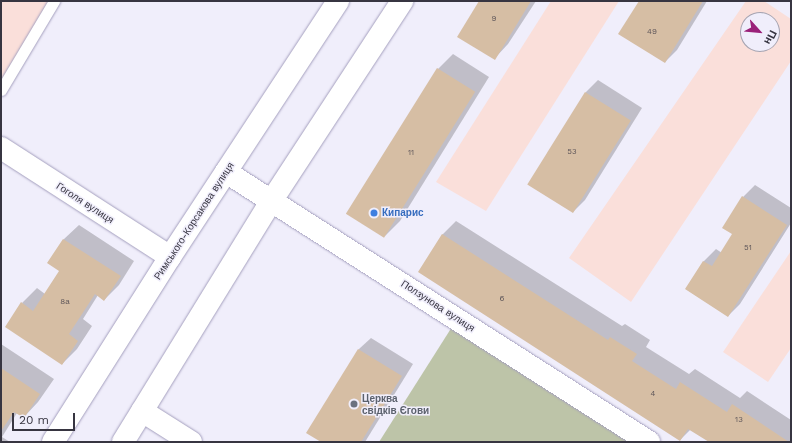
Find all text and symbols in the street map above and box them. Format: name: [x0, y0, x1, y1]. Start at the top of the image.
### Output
north arrow: [740, 12, 780, 52]
house number: 9: [492, 14, 496, 24]
house number: 49: [647, 27, 657, 37]
text: Пн: [761, 28, 779, 47]
house number: 53: [567, 147, 577, 157]
house number: 11: [408, 148, 414, 158]
street label: Римського-Корсакова вулиця: [151, 160, 237, 282]
street label: Гоголя вулиця: [54, 180, 116, 226]
place label: Кипарис: [382, 207, 424, 219]
marker: Кипарис: [369, 208, 379, 218]
house number: 51: [744, 243, 752, 253]
street label: Ползунова вулиця: [399, 278, 477, 334]
house number: 6: [500, 294, 504, 304]
house number: 8а: [60, 297, 70, 307]
house number: 4: [651, 389, 655, 399]
place label: Церква свідків Єгови: [362, 392, 429, 416]
marker: Церква свідків Єгови: [349, 399, 359, 409]
scale bar: [14, 405, 77, 431]
text: 20 m: [19, 413, 49, 427]
house number: 13: [735, 415, 743, 425]

